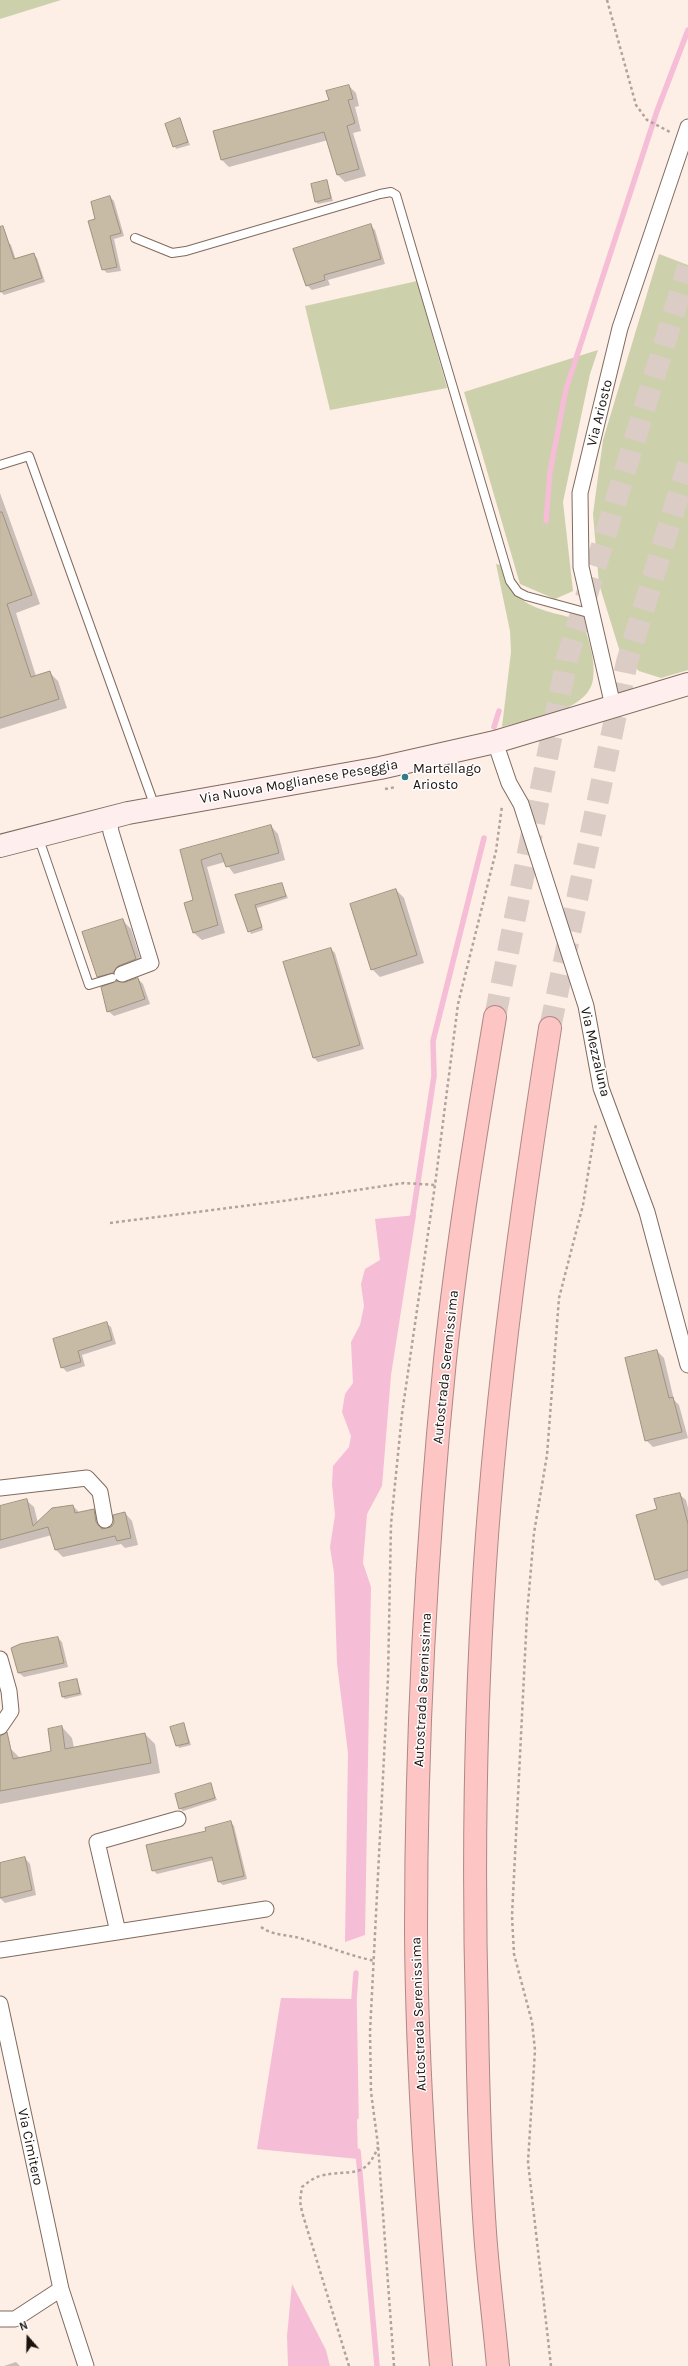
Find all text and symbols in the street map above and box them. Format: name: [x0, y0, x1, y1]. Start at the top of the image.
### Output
street label: Via Ariosto: [584, 378, 616, 448]
street label: Via Nuova Moglianese Peseggia: [199, 756, 399, 808]
place label: Martellago Ariosto: [413, 761, 481, 794]
marker: Martellago Ariosto: [400, 772, 410, 782]
street label: Via Mezzaluna: [577, 1005, 613, 1099]
street label: Autostrada Serenissima: [430, 1289, 462, 1445]
street label: Autostrada Serenissima: [411, 1612, 435, 1768]
street label: Autostrada Serenissima: [408, 1937, 430, 2091]
street label: Via Cimitero: [14, 2107, 46, 2187]
north arrow: [8, 2318, 48, 2358]
text: N: [18, 2319, 30, 2334]

